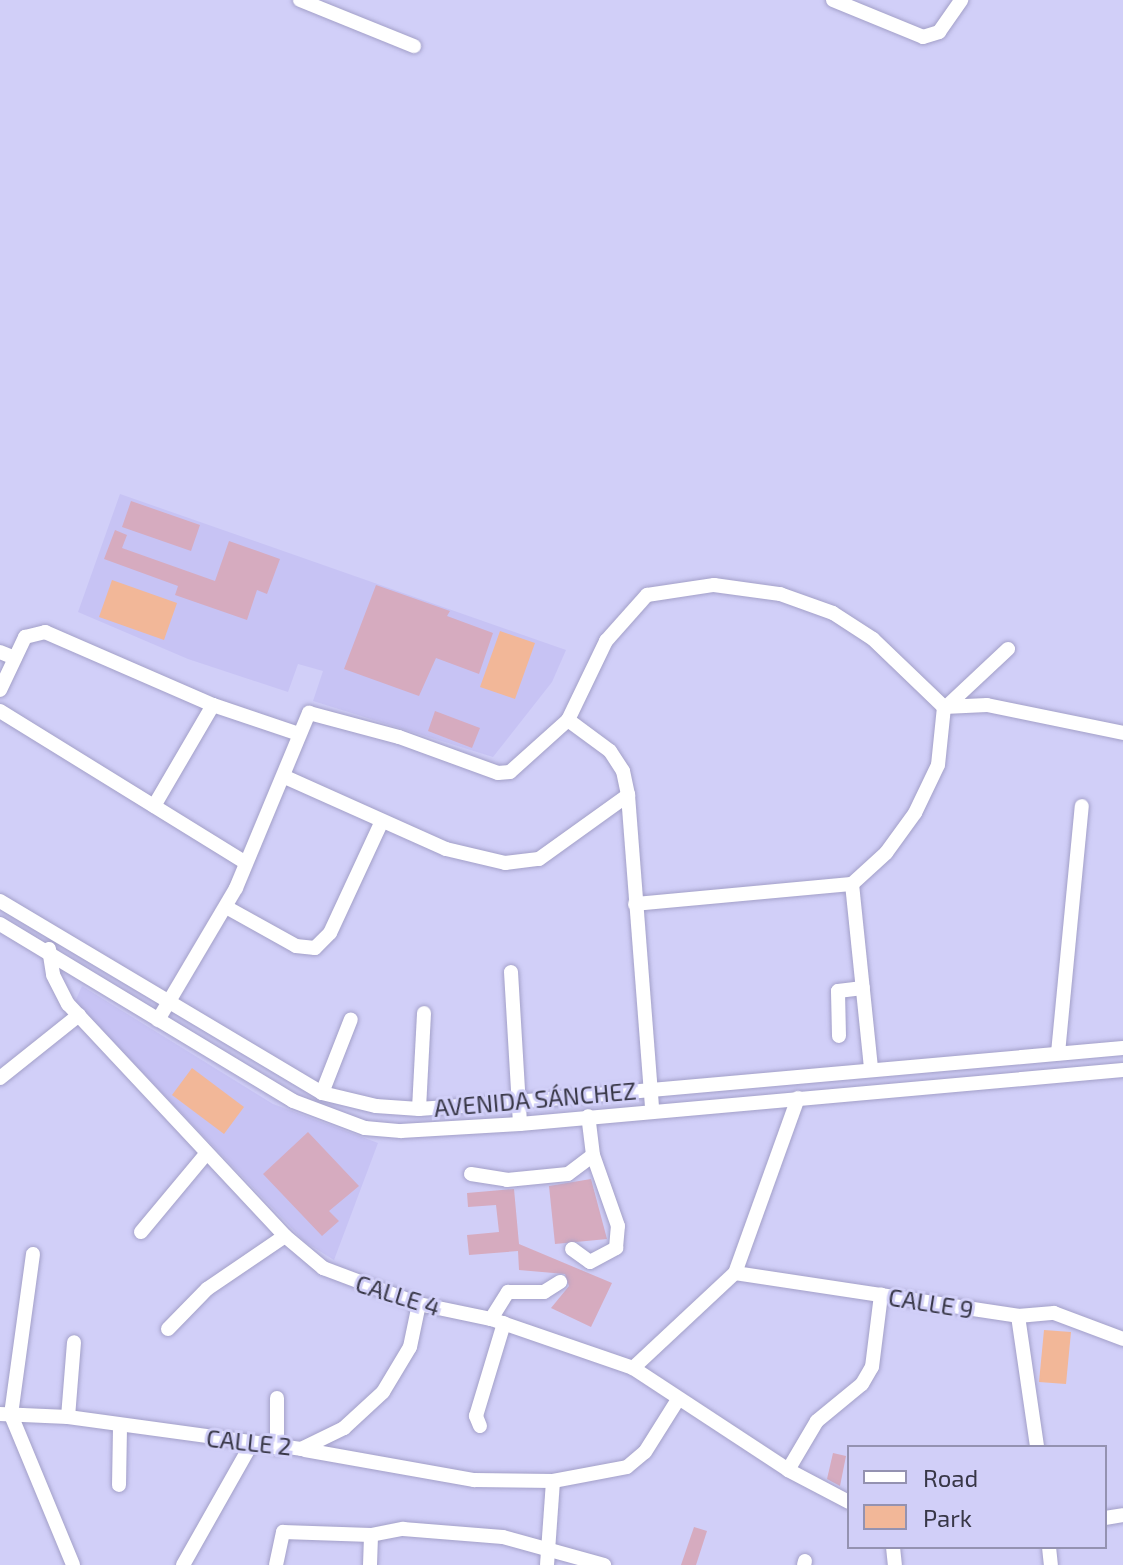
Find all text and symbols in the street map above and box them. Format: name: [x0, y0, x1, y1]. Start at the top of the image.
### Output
street label: AVENIDA SÁNCHEZ: [432, 1076, 638, 1122]
street label: CALLE 4: [352, 1269, 444, 1321]
street label: CALLE 9: [886, 1282, 976, 1324]
street label: CALLE 2: [205, 1423, 293, 1461]
legend: [847, 1445, 1107, 1549]
text: Road: [923, 1463, 978, 1492]
text: Park: [923, 1503, 972, 1532]

